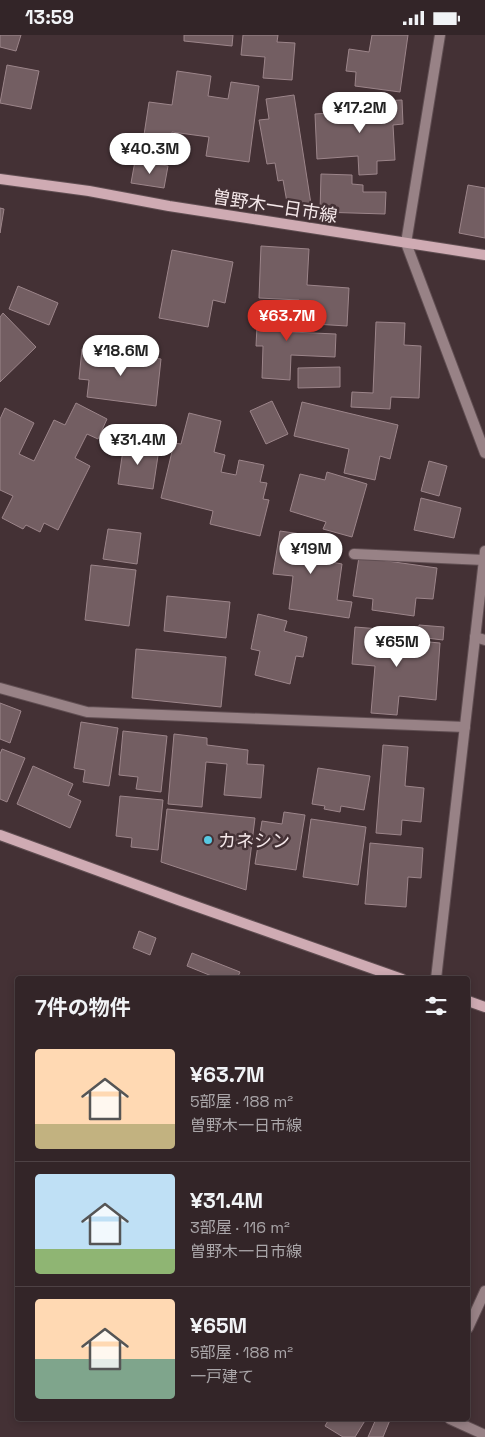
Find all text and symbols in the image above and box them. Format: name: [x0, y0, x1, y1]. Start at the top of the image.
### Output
text: 13:59: [25, 5, 74, 30]
pin: ¥17.2M: [319, 91, 401, 134]
text: ¥17.2M: [333, 97, 387, 118]
pin: ¥40.3M: [109, 133, 191, 175]
text: ¥40.3M: [121, 138, 179, 159]
street label: 曽野木一日市線: [211, 185, 339, 227]
pin: ¥63.7M: [246, 299, 328, 342]
text: ¥63.7M: [259, 305, 315, 326]
pin: ¥18.6M: [80, 335, 162, 377]
text: ¥18.6M: [93, 340, 149, 361]
pin: ¥31.4M: [97, 423, 179, 466]
text: ¥31.4M: [110, 429, 166, 450]
pin: ¥19M: [281, 533, 341, 575]
text: ¥19M: [290, 538, 332, 559]
pin: ¥65M: [367, 625, 427, 668]
text: ¥65M: [375, 631, 419, 652]
place label: カネシン: [218, 829, 290, 852]
marker: カネシン: [202, 834, 214, 846]
icon: filters: [422, 992, 450, 1020]
text: 7件の物件: [35, 994, 131, 1021]
text: ¥63.7M: [190, 1061, 264, 1088]
icon: home: [75, 1069, 135, 1129]
text: 5部屋 · 188 m²: [190, 1091, 293, 1112]
text: 曽野木一日市線: [190, 1115, 302, 1136]
text: ¥31.4M: [190, 1187, 263, 1214]
icon: home: [75, 1194, 135, 1254]
text: 3部屋 · 116 m²: [190, 1217, 290, 1238]
text: 曽野木一日市線: [190, 1241, 302, 1262]
text: ¥65M: [190, 1312, 247, 1339]
icon: home: [75, 1319, 135, 1379]
text: 5部屋 · 188 m²: [190, 1342, 293, 1363]
text: 一戸建て: [190, 1366, 254, 1387]

